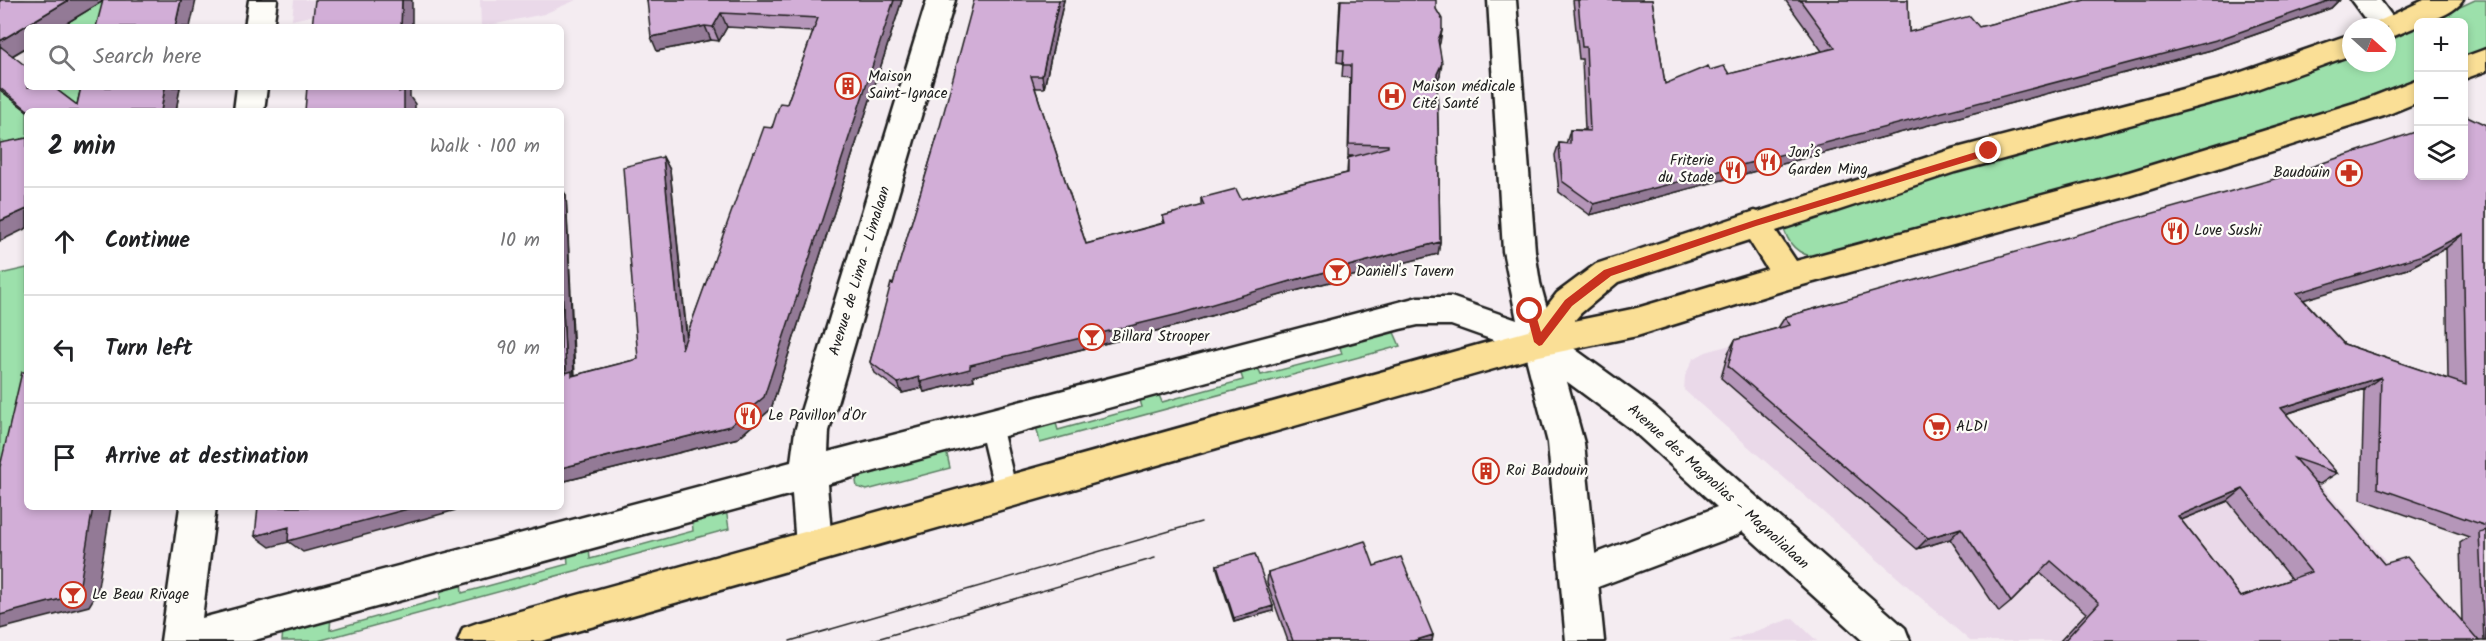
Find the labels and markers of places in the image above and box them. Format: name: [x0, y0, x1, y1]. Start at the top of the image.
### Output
place label: Maison Saint-Ignace: [868, 65, 948, 106]
building icon: Maison Saint-Ignace: [833, 71, 863, 101]
place label: Maison médicale Cité Santé: [1412, 75, 1516, 116]
hospital icon: Maison médicale Cité Santé: [1377, 81, 1407, 111]
place label: Jon’s Garden Ming: [1788, 141, 1868, 182]
restaurant icon: Jon’s Garden Ming: [1753, 147, 1783, 177]
place label: Friterie du Stade: [1658, 149, 1714, 190]
restaurant icon: Friterie du Stade: [1718, 155, 1748, 185]
pharmacy icon: Baudouin: [2334, 158, 2364, 188]
place label: Baudouin: [2273, 161, 2330, 185]
restaurant icon: Love Sushi: [2160, 216, 2190, 246]
place label: Love Sushi: [2194, 219, 2263, 243]
bar icon: Daniell's Tavern: [1322, 257, 1352, 287]
place label: Daniell's Tavern: [1356, 260, 1454, 284]
bar icon: Billard Strooper: [1077, 322, 1107, 352]
place label: Billard Strooper: [1112, 325, 1210, 349]
restaurant icon: Le Pavillon d'Or: [733, 401, 763, 431]
place label: Le Pavillon d'Or: [768, 404, 867, 428]
supermarket icon: ALDI: [1922, 412, 1952, 442]
place label: ALDI: [1956, 415, 1988, 439]
building icon: Roi Baudouin: [1471, 456, 1501, 486]
place label: Roi Baudouin: [1506, 459, 1588, 483]
bar icon: Le Beau Rivage: [58, 580, 88, 610]
place label: Le Beau Rivage: [92, 583, 189, 607]

